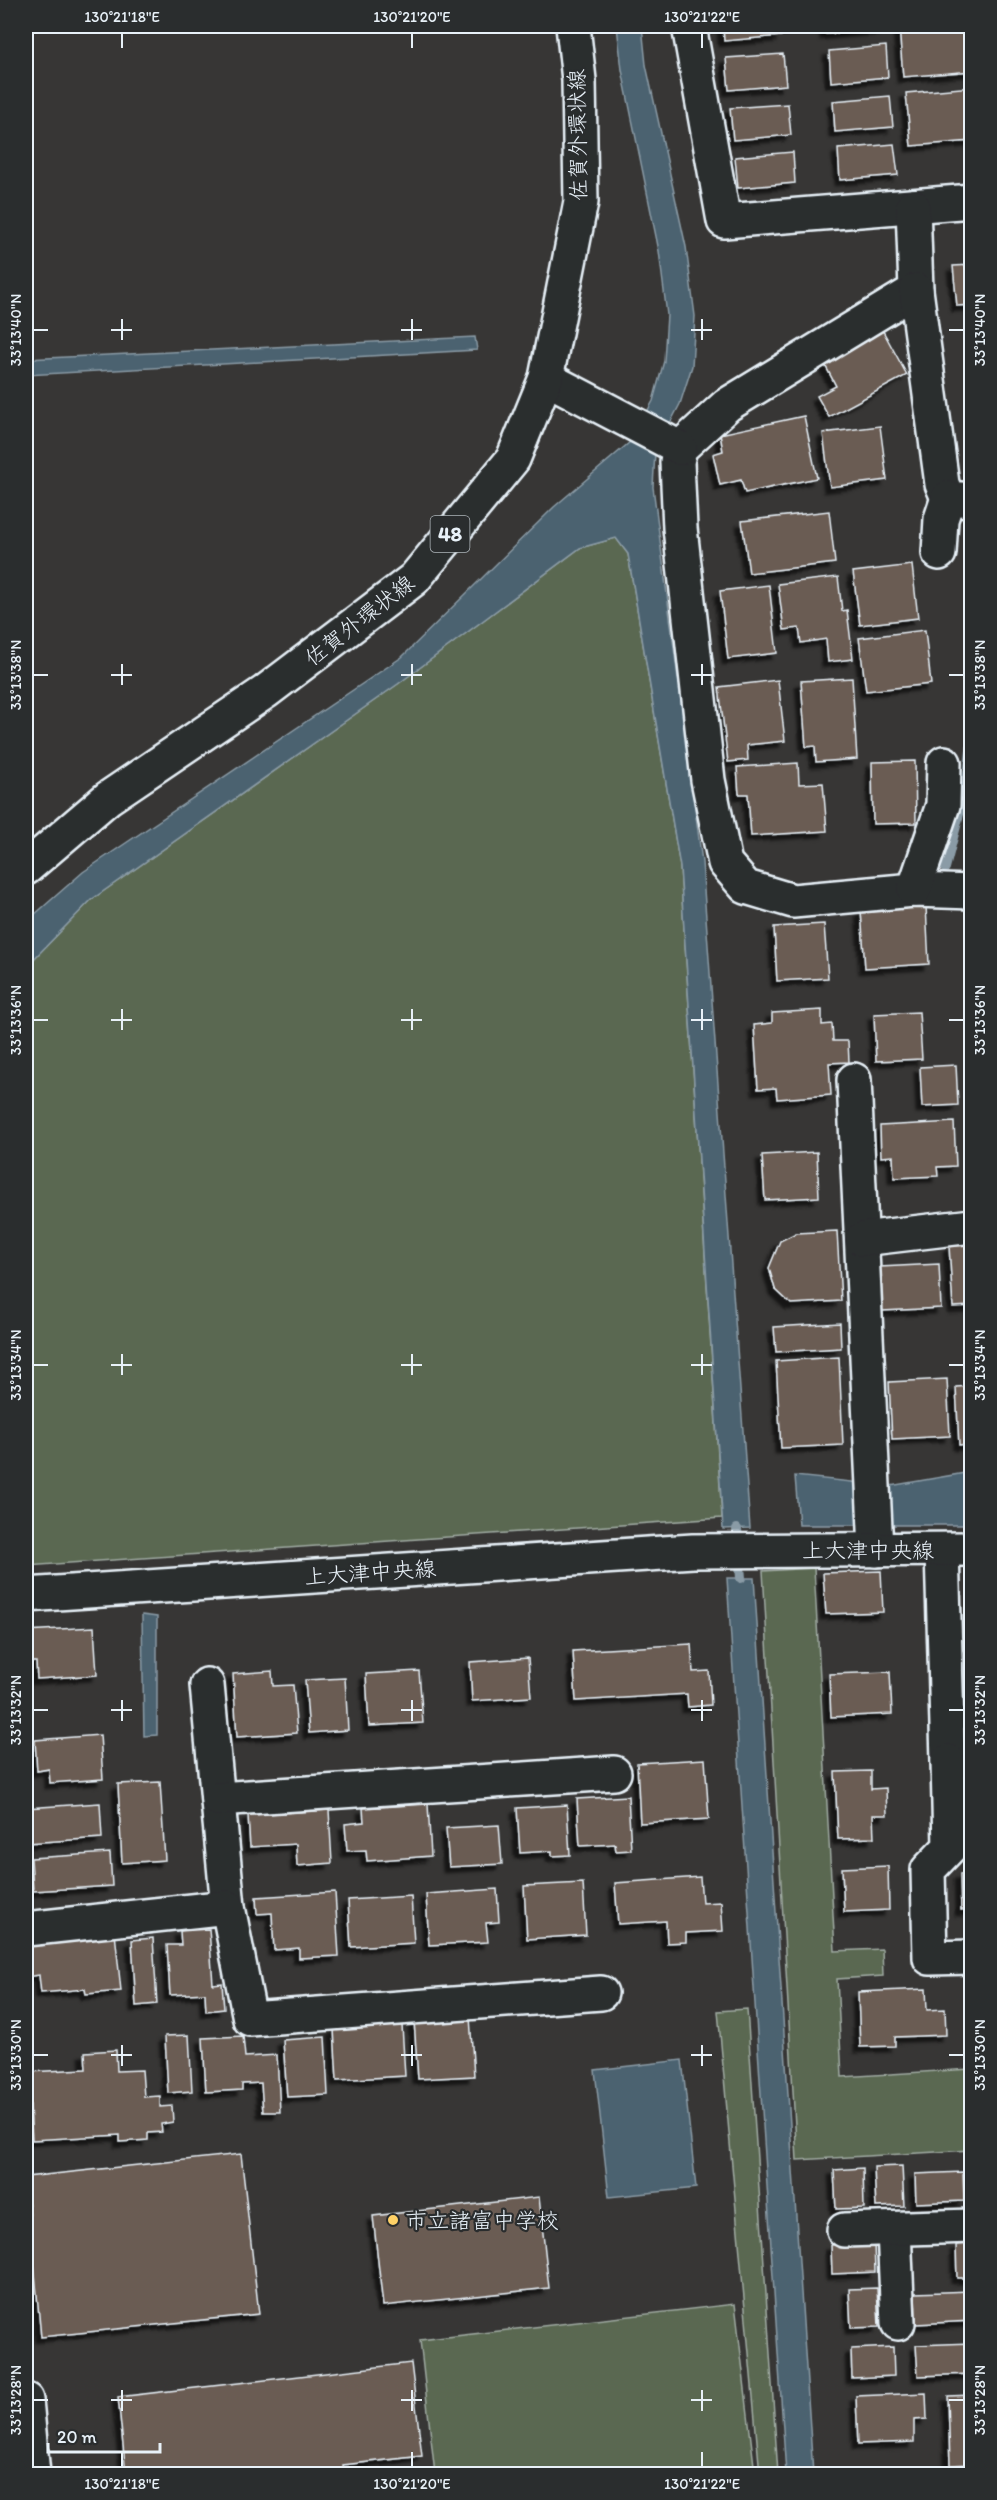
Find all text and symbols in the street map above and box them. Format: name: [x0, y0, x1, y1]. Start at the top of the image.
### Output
text: 130°21'18"E: [84, 8, 160, 26]
text: 130°21'20"E: [373, 8, 451, 26]
text: 130°21'22"E: [664, 8, 740, 26]
street label: 佐賀外環状線: [563, 69, 592, 201]
text: 33°13'40"N: [7, 294, 25, 366]
text: 33°13'40"N: [971, 294, 989, 366]
road number: 48: [430, 516, 470, 552]
street label: 佐賀外環状線: [299, 569, 420, 672]
text: 33°13'38"N: [7, 640, 25, 710]
text: 33°13'38"N: [971, 640, 989, 710]
text: 33°13'36"N: [7, 985, 25, 1055]
text: 33°13'36"N: [971, 985, 989, 1055]
text: 33°13'34"N: [7, 1329, 25, 1401]
text: 33°13'34"N: [971, 1329, 989, 1401]
street label: 上大津中央線: [802, 1537, 934, 1564]
street label: 上大津中央線: [303, 1554, 437, 1591]
text: 33°13'32"N: [7, 1675, 25, 1745]
text: 33°13'32"N: [971, 1675, 989, 1745]
text: 33°13'30"N: [7, 2019, 25, 2091]
text: 33°13'30"N: [971, 2019, 989, 2091]
place label: 市立諸富中学校: [405, 2207, 559, 2234]
marker: 市立諸富中学校: [386, 2213, 400, 2227]
text: 33°13'28"N: [7, 2365, 25, 2435]
text: 33°13'28"N: [971, 2365, 989, 2435]
scale bar: [48, 2416, 160, 2454]
text: 20 m: [57, 2426, 97, 2448]
text: 130°21'18"E: [84, 2475, 160, 2493]
text: 130°21'20"E: [373, 2475, 451, 2493]
text: 130°21'22"E: [664, 2475, 740, 2493]

